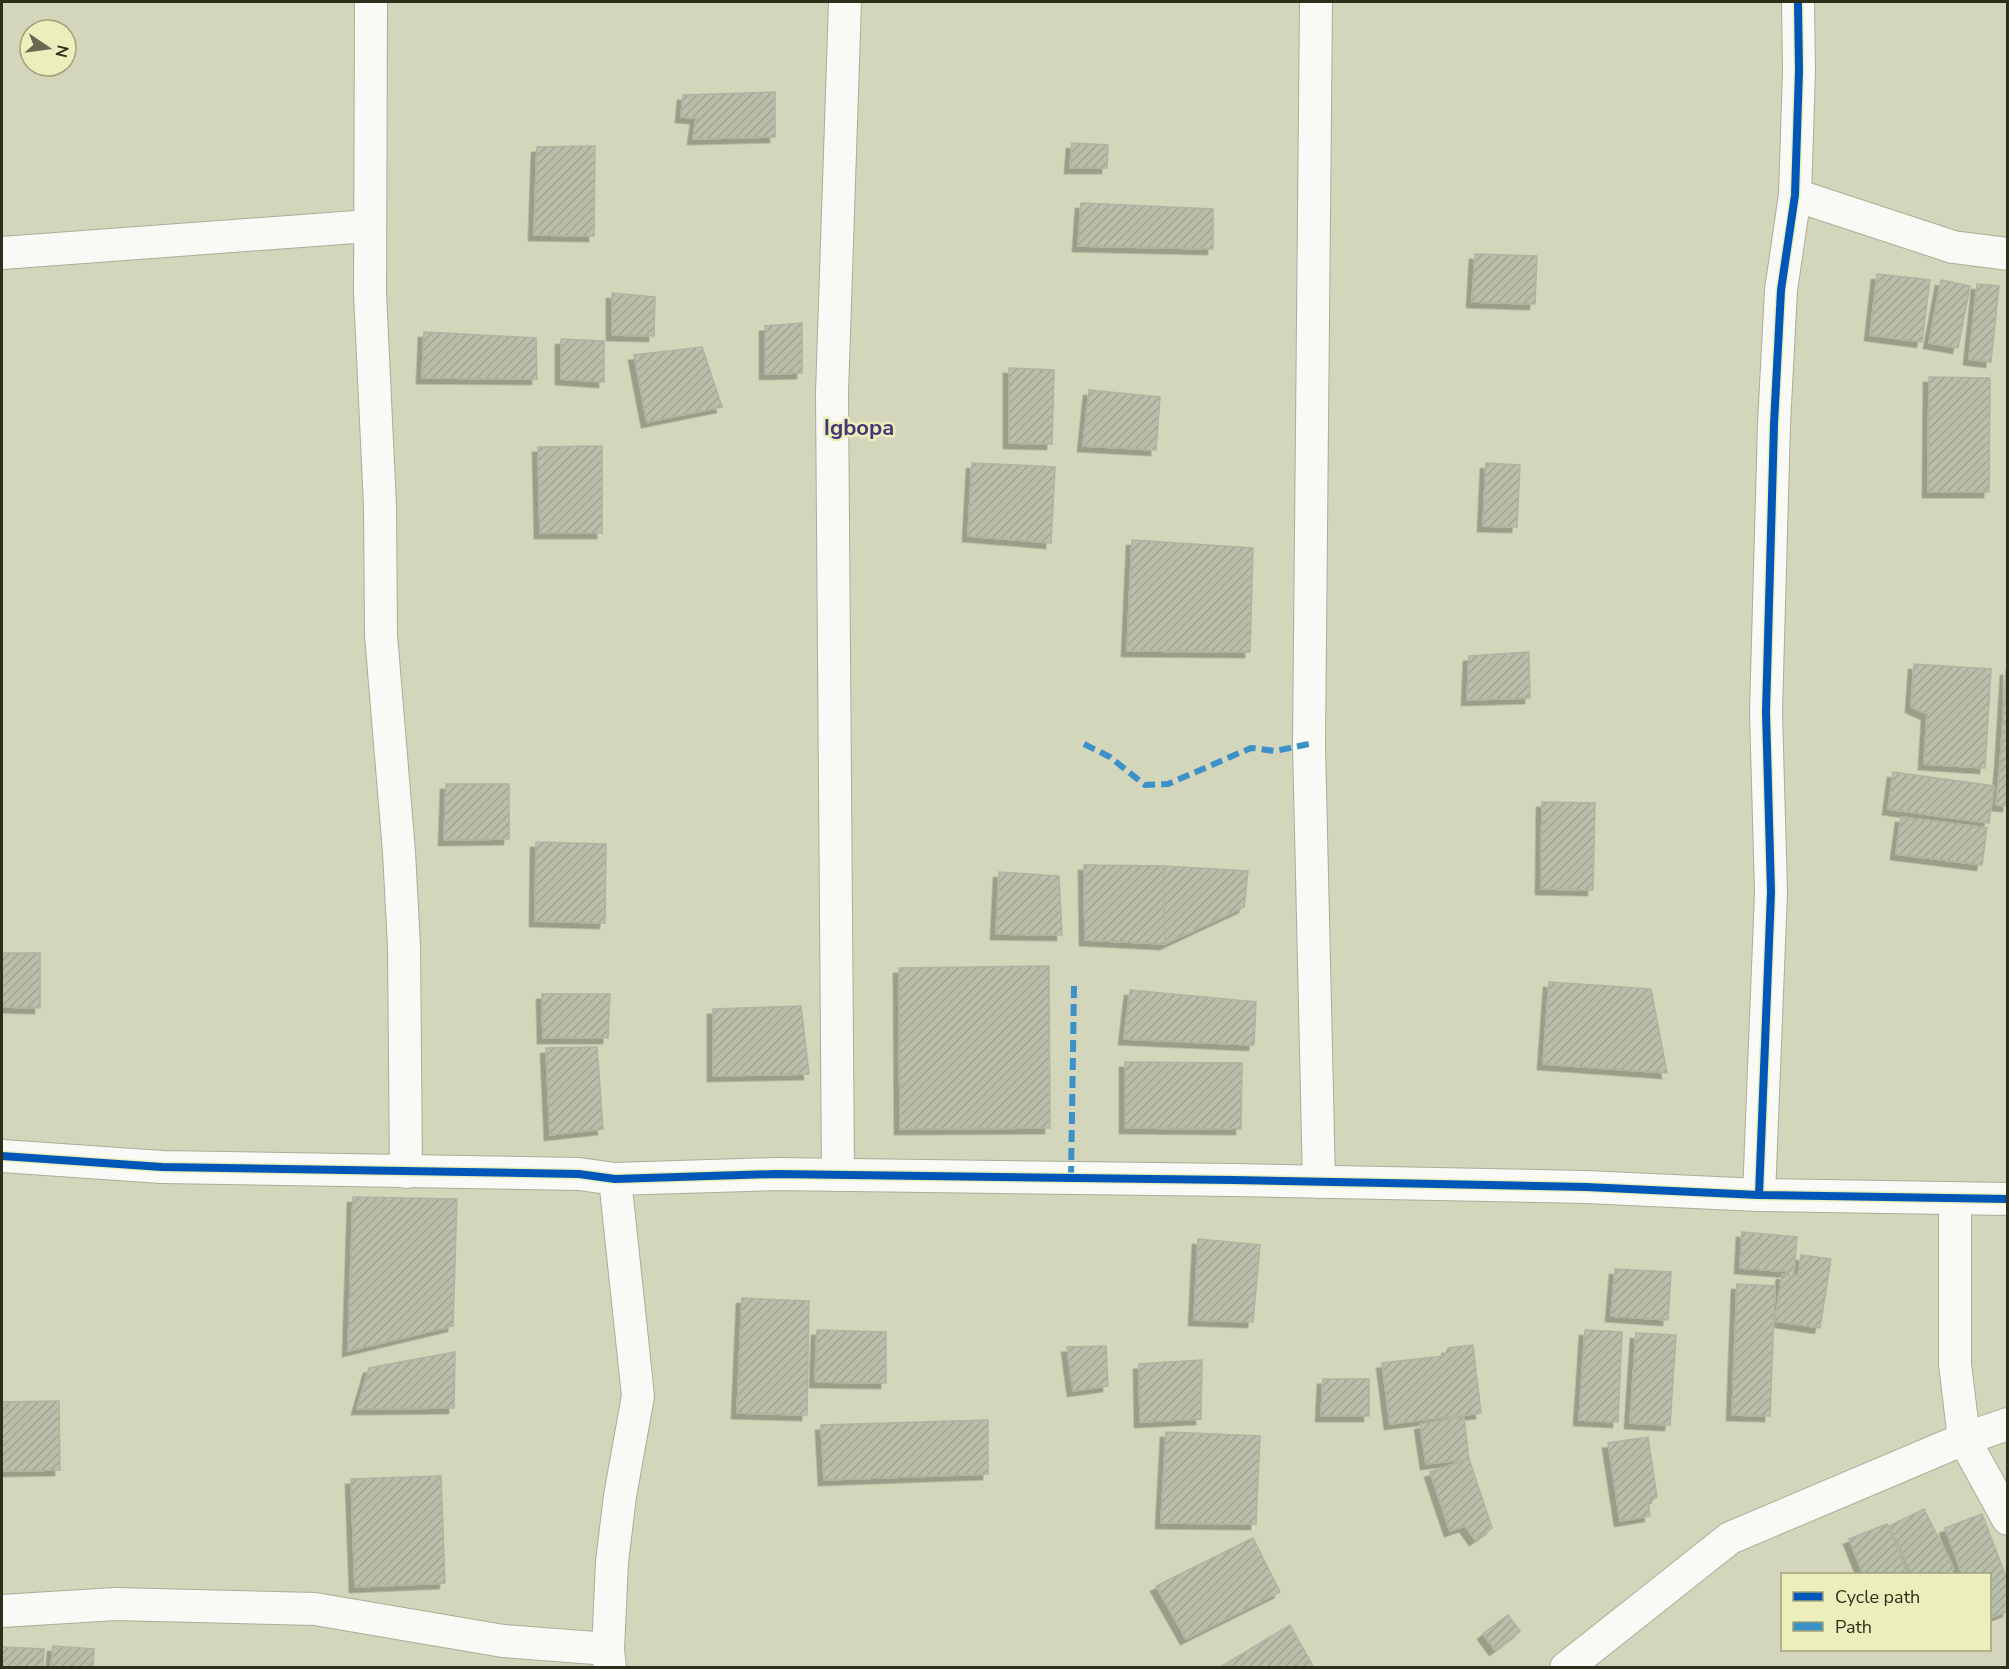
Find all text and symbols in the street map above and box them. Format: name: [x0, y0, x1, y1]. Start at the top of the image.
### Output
north arrow: [18, 18, 78, 78]
text: N: [50, 43, 74, 59]
district label: Igbopa: [824, 413, 894, 443]
legend: [1781, 1573, 1991, 1651]
text: Cycle path: [1835, 1585, 1920, 1609]
text: Path: [1835, 1615, 1872, 1639]

